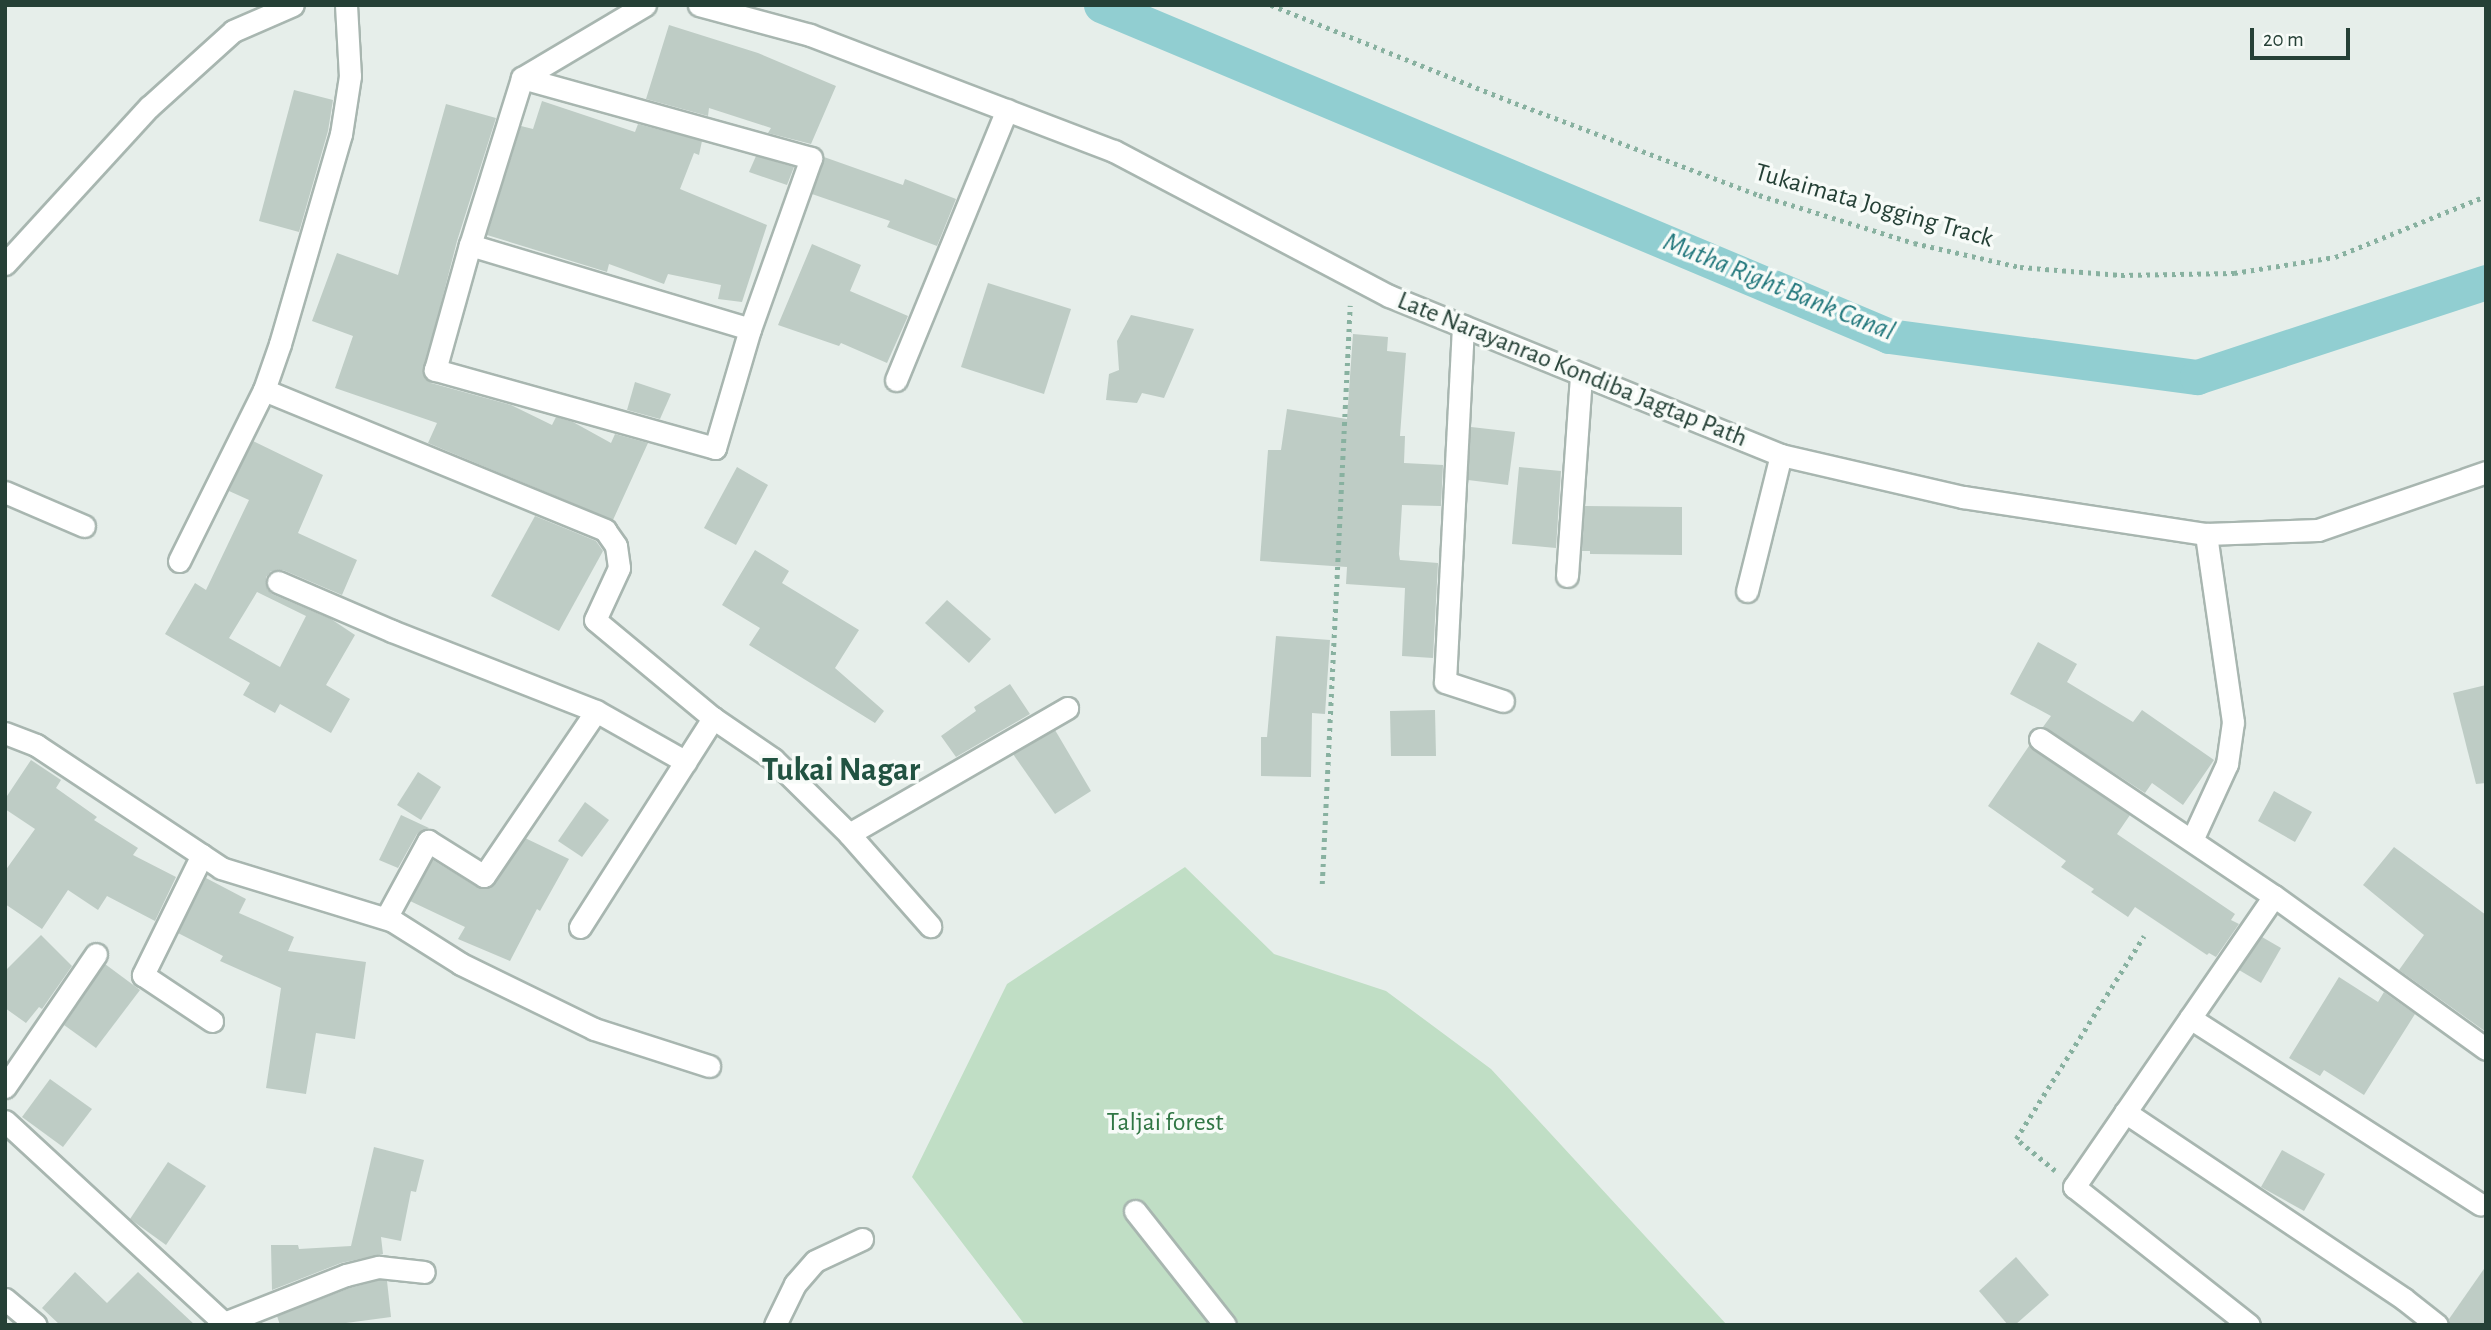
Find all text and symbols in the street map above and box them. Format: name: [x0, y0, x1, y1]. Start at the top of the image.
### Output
scale bar: [2253, 14, 2353, 58]
text: 20 m: [2263, 29, 2304, 50]
street label: Tukaimata Jogging Track: [1751, 157, 1997, 255]
water label: Mutha Right Bank Canal: [1658, 225, 1900, 349]
street label: Late Narayanrao Kondiba Jagtap Path: [1393, 285, 1751, 455]
district label: Tukai Nagar: [762, 751, 920, 791]
park label: Taljai forest: [1106, 1107, 1224, 1139]

